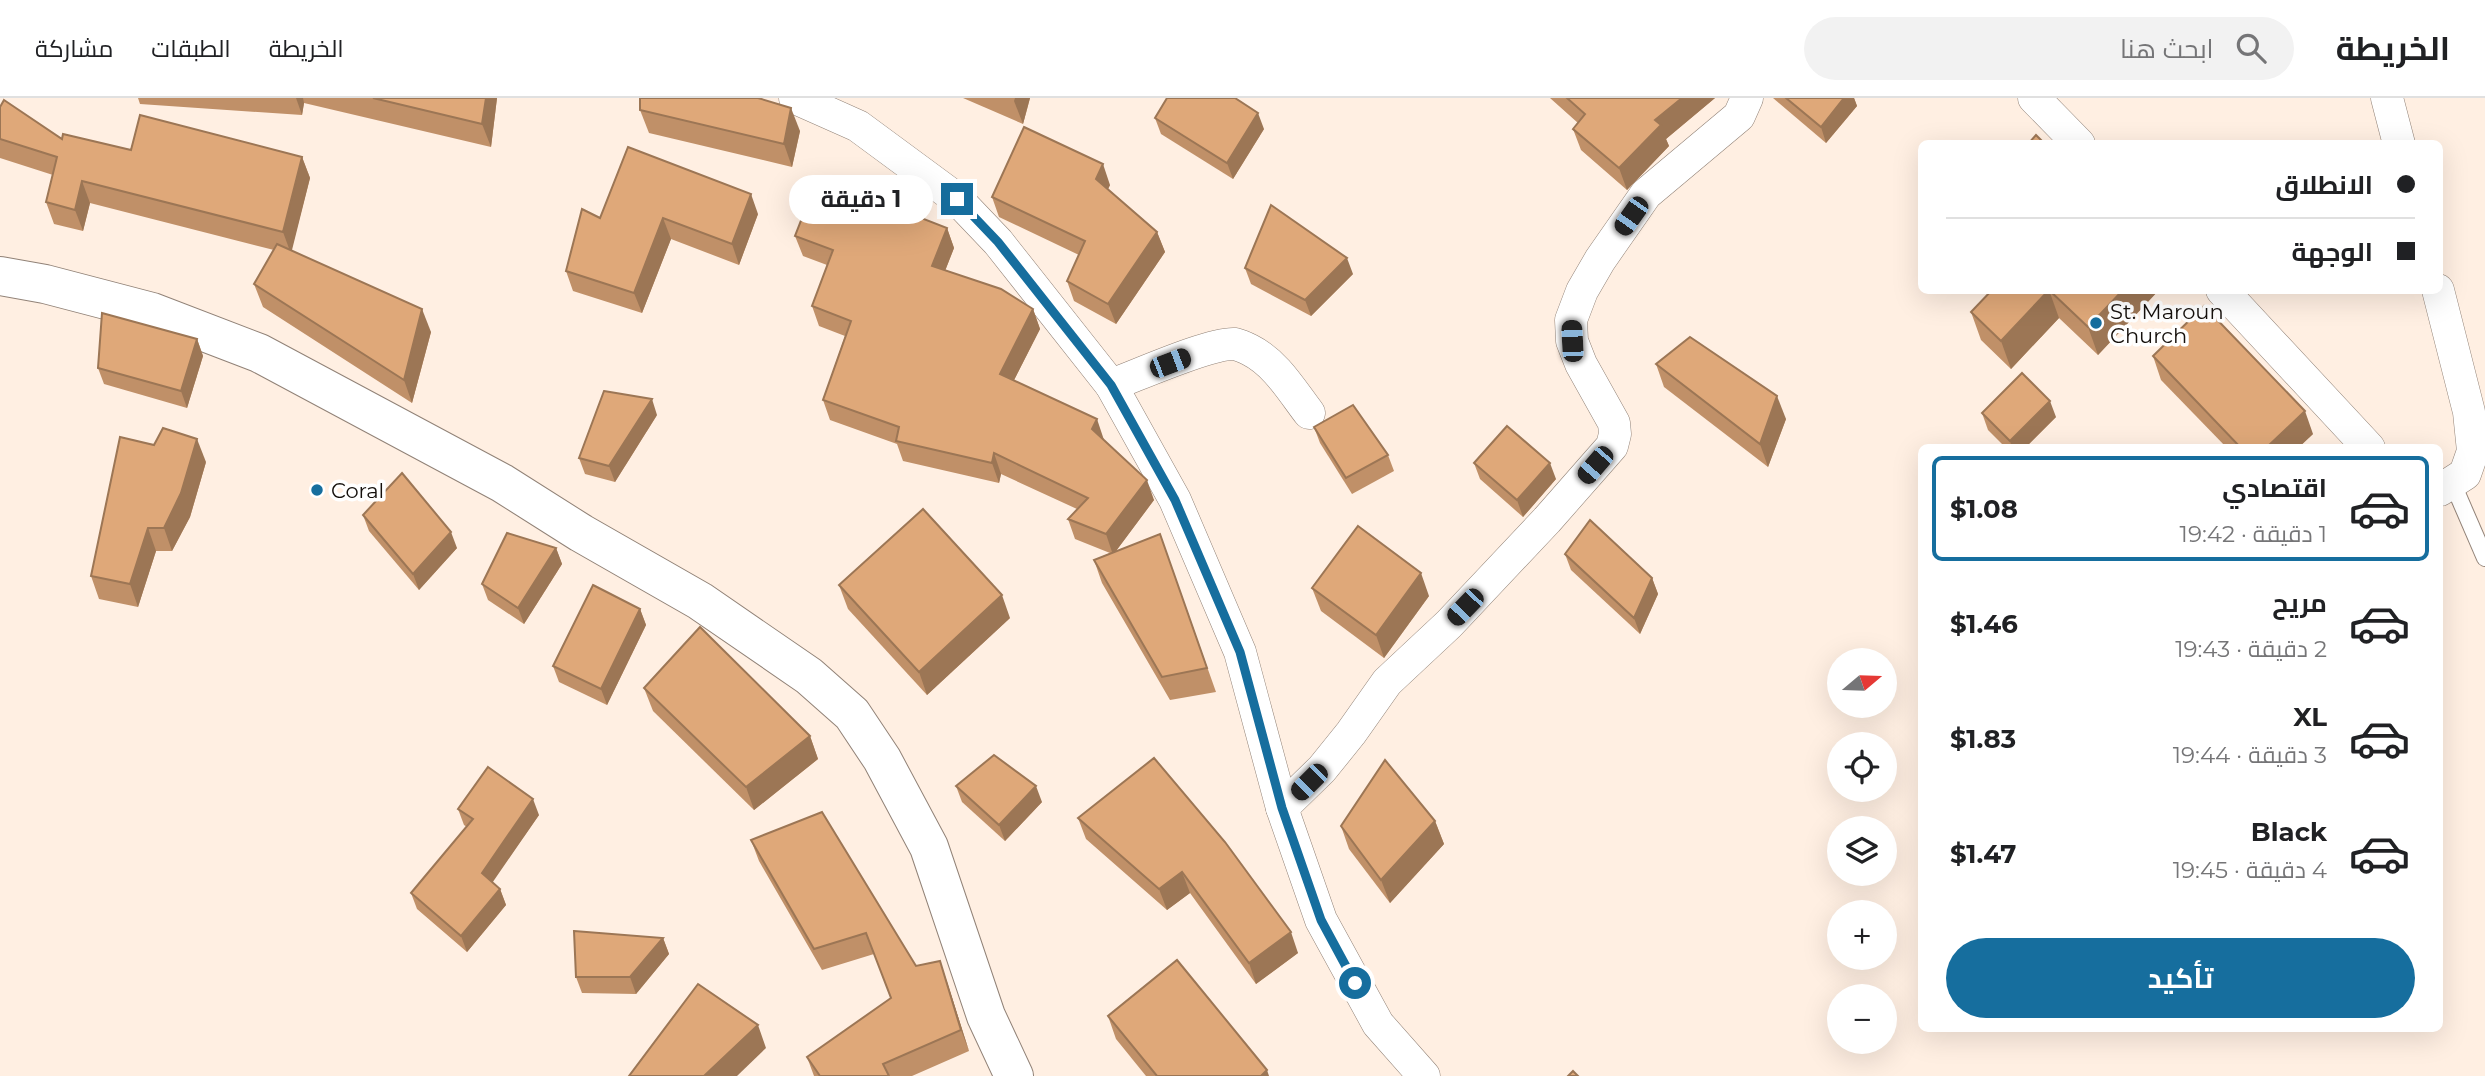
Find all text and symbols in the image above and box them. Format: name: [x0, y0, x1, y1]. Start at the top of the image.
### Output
search box: [1804, 17, 2294, 80]
text: الخريطة: [2336, 28, 2450, 68]
icon: search: [2232, 29, 2270, 67]
text: ابحث هنا: [2120, 33, 2214, 65]
text: مشاركة: [35, 34, 113, 63]
text: الطبقات: [151, 34, 231, 63]
text: الخريطة: [269, 34, 344, 63]
text: الانطلاق: [2275, 169, 2373, 201]
callout: 1 دقيقة: [789, 174, 932, 224]
route end: [941, 183, 973, 215]
text: 1 دقيقة: [821, 185, 901, 213]
car: [1611, 193, 1652, 239]
text: الوجهة: [2292, 236, 2373, 268]
place label: St. Maroun Church: [2110, 299, 2224, 348]
marker: St. Maroun Church: [2088, 315, 2104, 331]
car: [1561, 319, 1584, 363]
car: [1147, 346, 1194, 380]
car: [1574, 442, 1617, 488]
text: اقتصادي: [2222, 472, 2327, 504]
icon: car: [2348, 477, 2411, 540]
place label: Coral: [331, 478, 384, 503]
marker: Coral: [309, 482, 325, 498]
text: $1.08: [1950, 493, 2018, 525]
text: 1 دقيقة · 19:42: [2180, 520, 2327, 548]
car: [1443, 585, 1488, 629]
text: مريح: [2272, 587, 2327, 619]
icon: car: [2348, 592, 2411, 655]
text: $1.46: [1950, 608, 2018, 640]
text: 2 دقيقة · 19:43: [2175, 635, 2327, 663]
north arrow: [1827, 648, 1897, 718]
map controls: [1827, 648, 1897, 1054]
text: XL: [2293, 701, 2327, 733]
icon: car: [2348, 707, 2411, 770]
text: $1.83: [1950, 723, 2016, 755]
button: locate: [1827, 732, 1897, 802]
text: 3 دقيقة · 19:44: [2173, 741, 2327, 769]
car: [1287, 760, 1332, 804]
button: layers: [1827, 816, 1897, 886]
text: Black: [2251, 816, 2327, 848]
icon: car: [2348, 822, 2411, 885]
text: $1.47: [1950, 838, 2016, 870]
text: 4 دقيقة · 19:45: [2173, 856, 2327, 884]
button: +: [1827, 900, 1897, 970]
button: تأكيد: [1946, 938, 2415, 1018]
route start: [1339, 967, 1371, 999]
button: −: [1827, 984, 1897, 1054]

